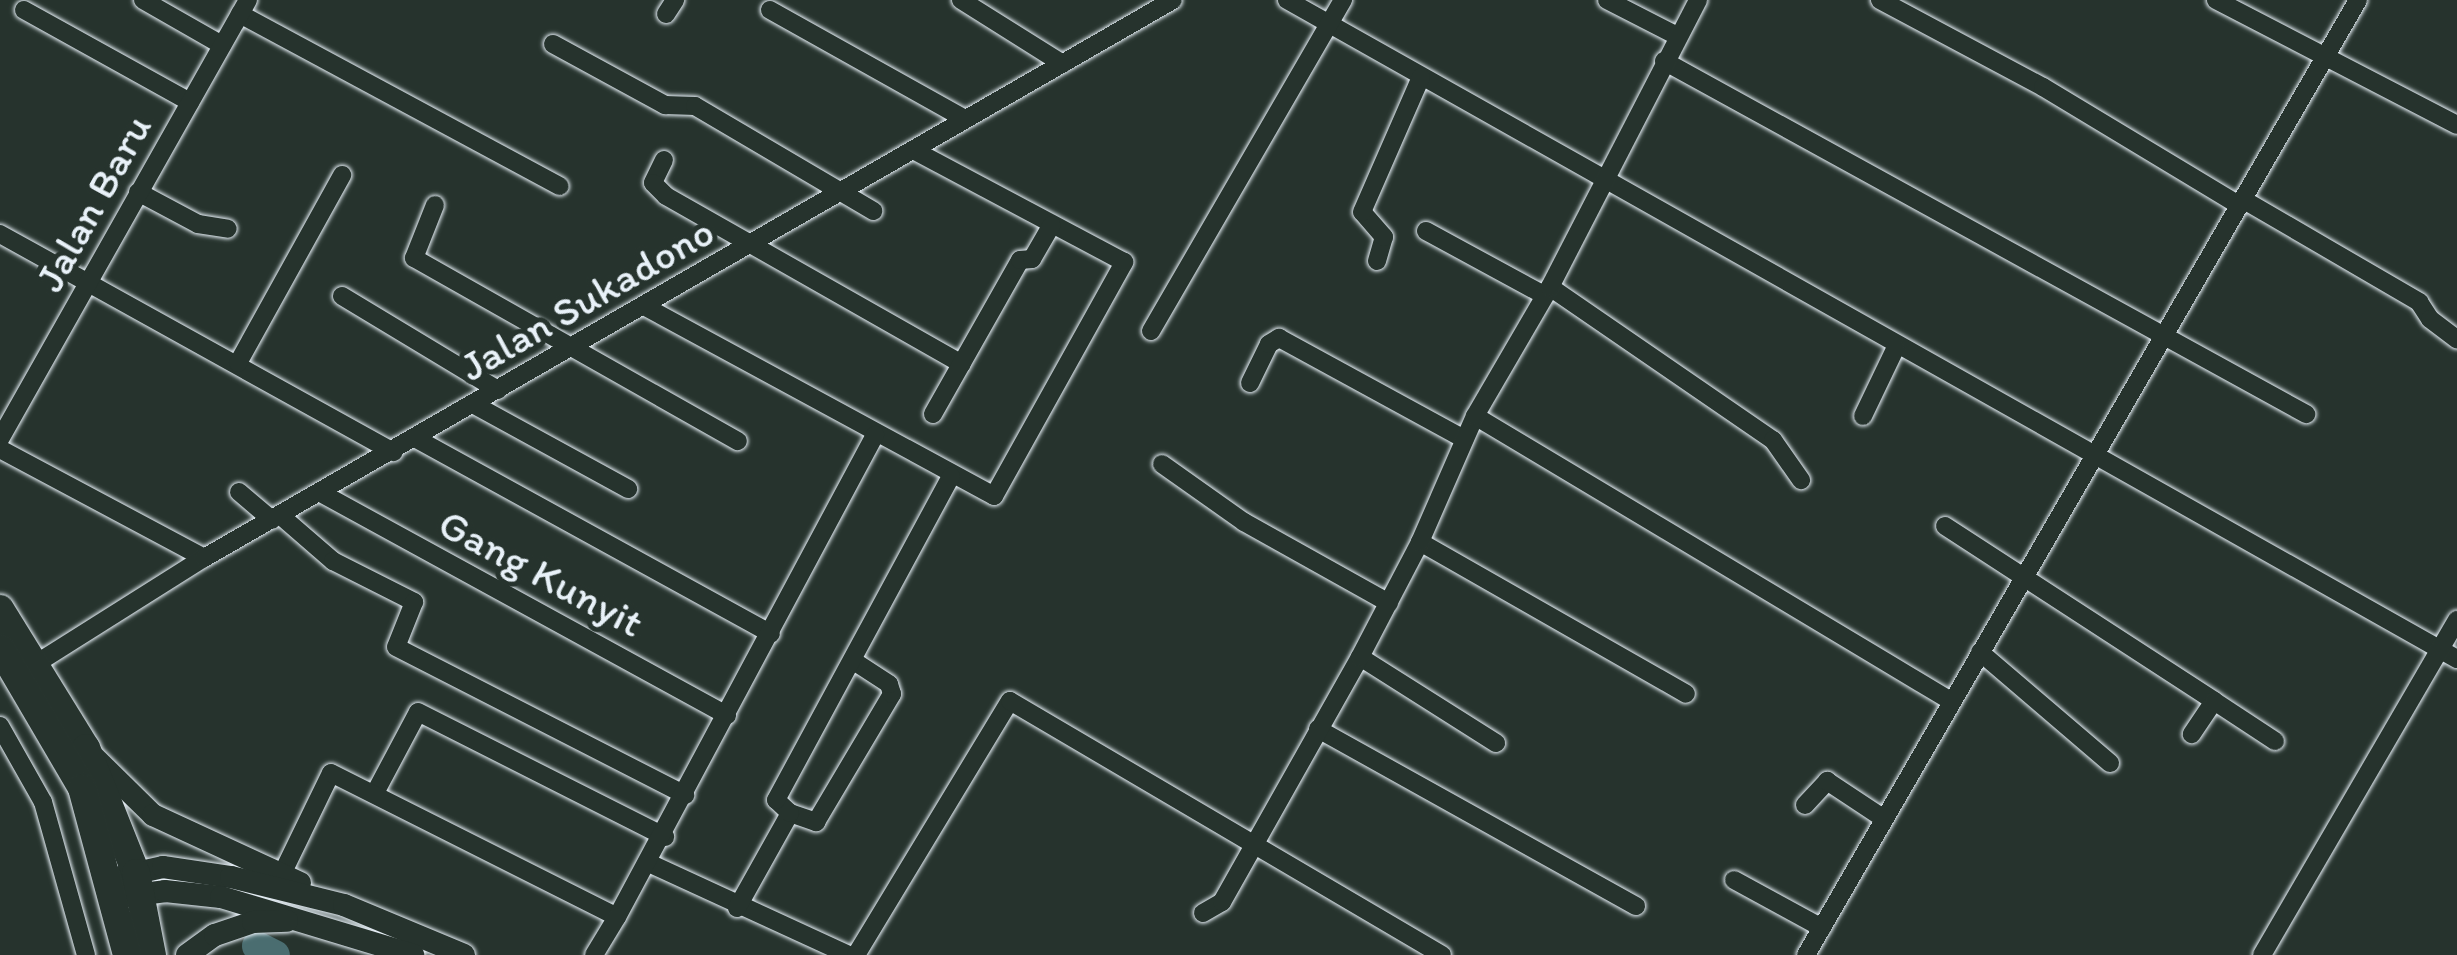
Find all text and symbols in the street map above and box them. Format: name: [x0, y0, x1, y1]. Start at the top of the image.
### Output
street label: Jalan Baru: [24, 106, 162, 300]
street label: Jalan Sukadono: [451, 206, 723, 392]
street label: Gang Kunyit: [430, 498, 652, 648]

